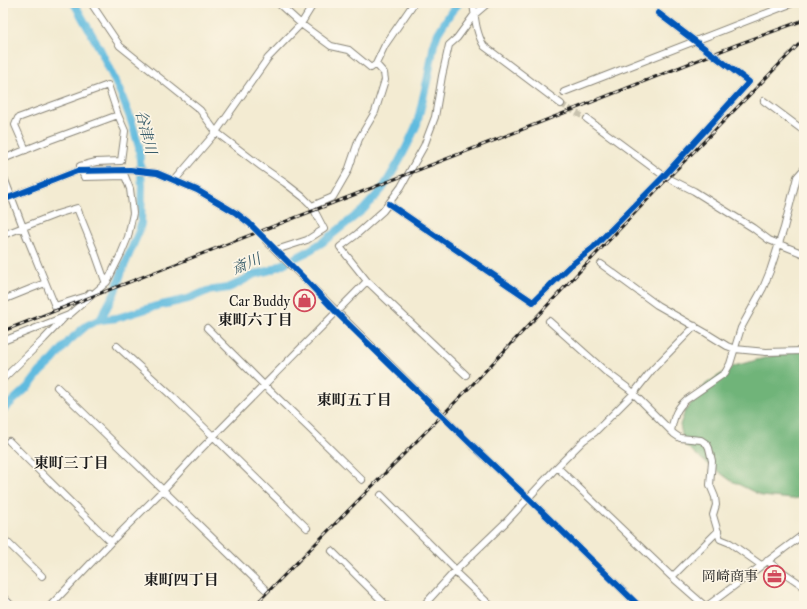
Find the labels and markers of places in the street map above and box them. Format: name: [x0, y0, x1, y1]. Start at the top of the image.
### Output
shop icon: Car Buddy: [292, 288, 318, 314]
place label: Car Buddy: [229, 293, 290, 310]
office icon: 岡崎商事: [761, 563, 787, 589]
place label: 岡崎商事: [702, 568, 758, 585]

